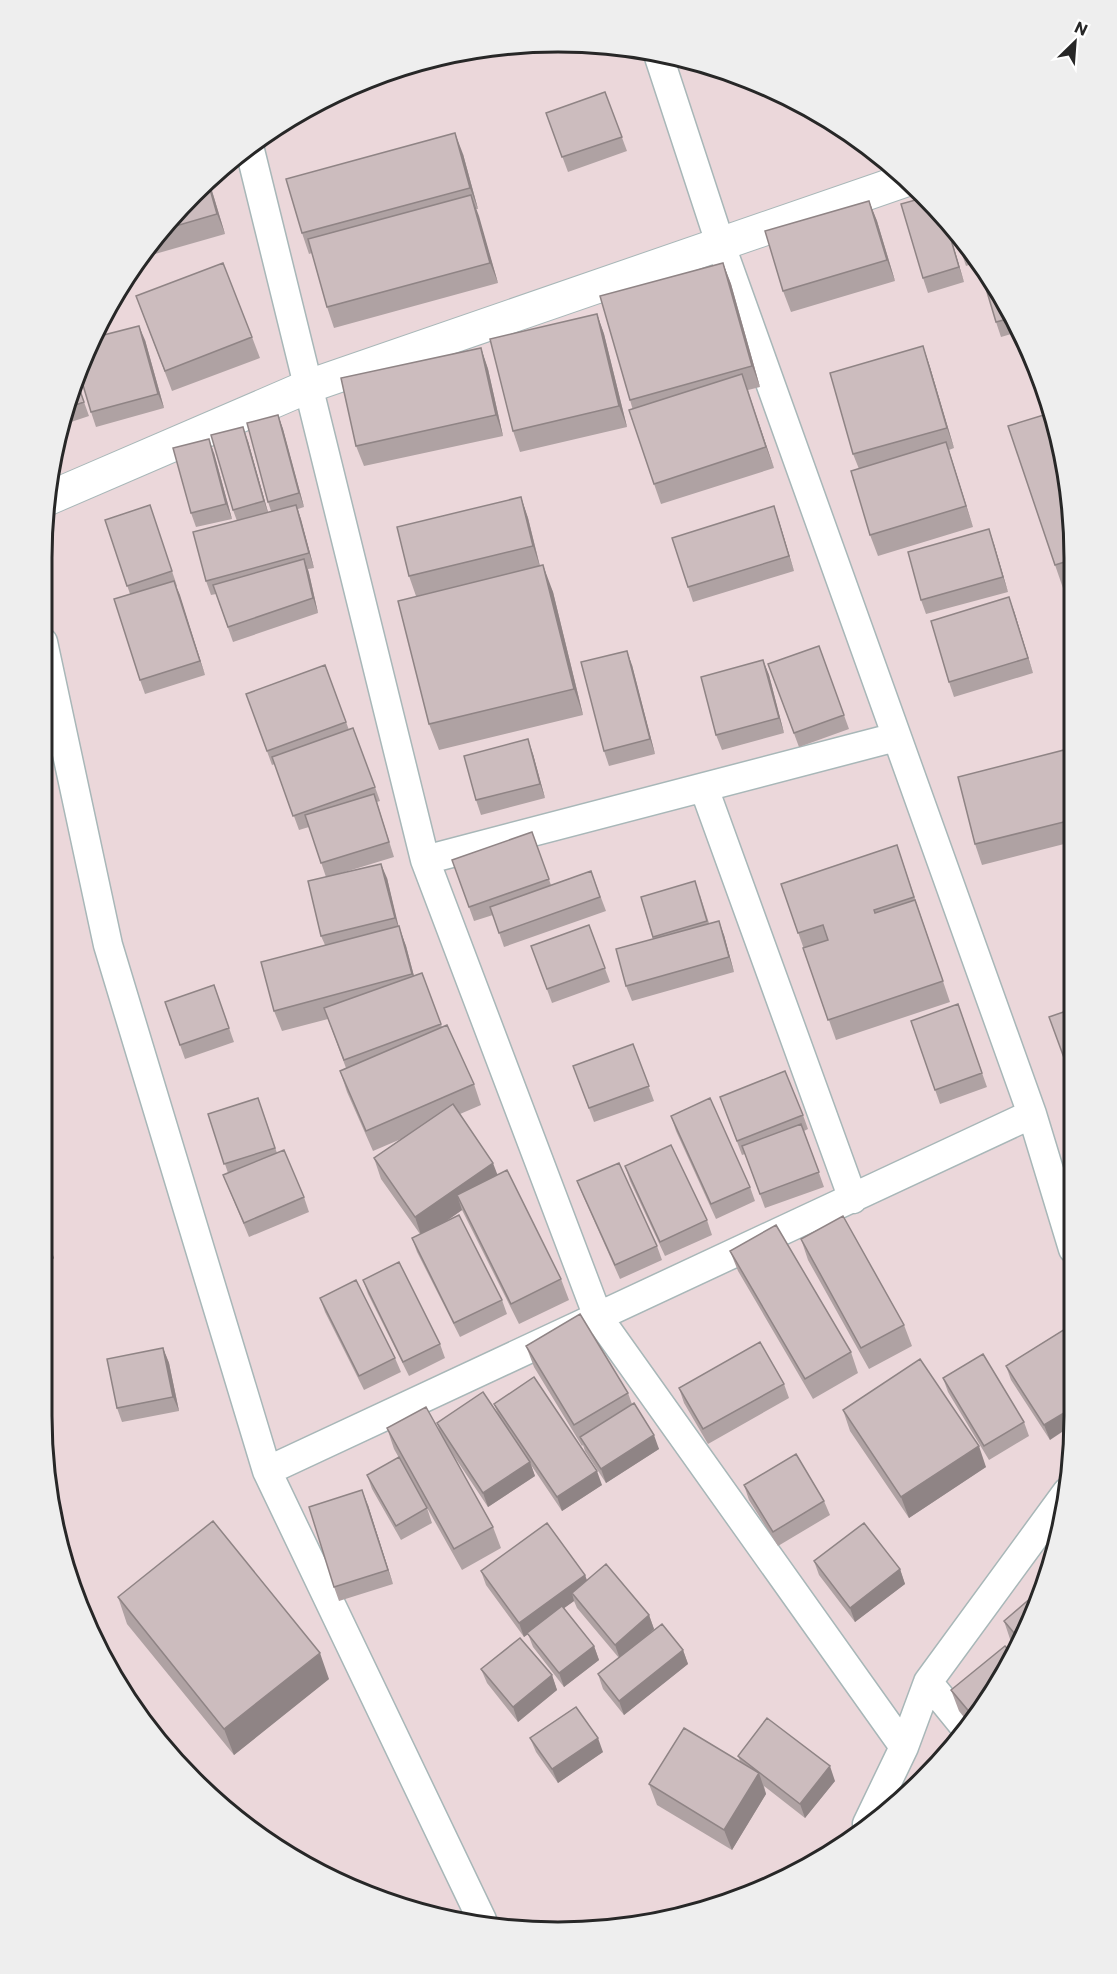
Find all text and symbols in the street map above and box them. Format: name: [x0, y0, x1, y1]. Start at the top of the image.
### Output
north arrow: [1045, 12, 1105, 72]
text: N: [1072, 17, 1091, 39]

